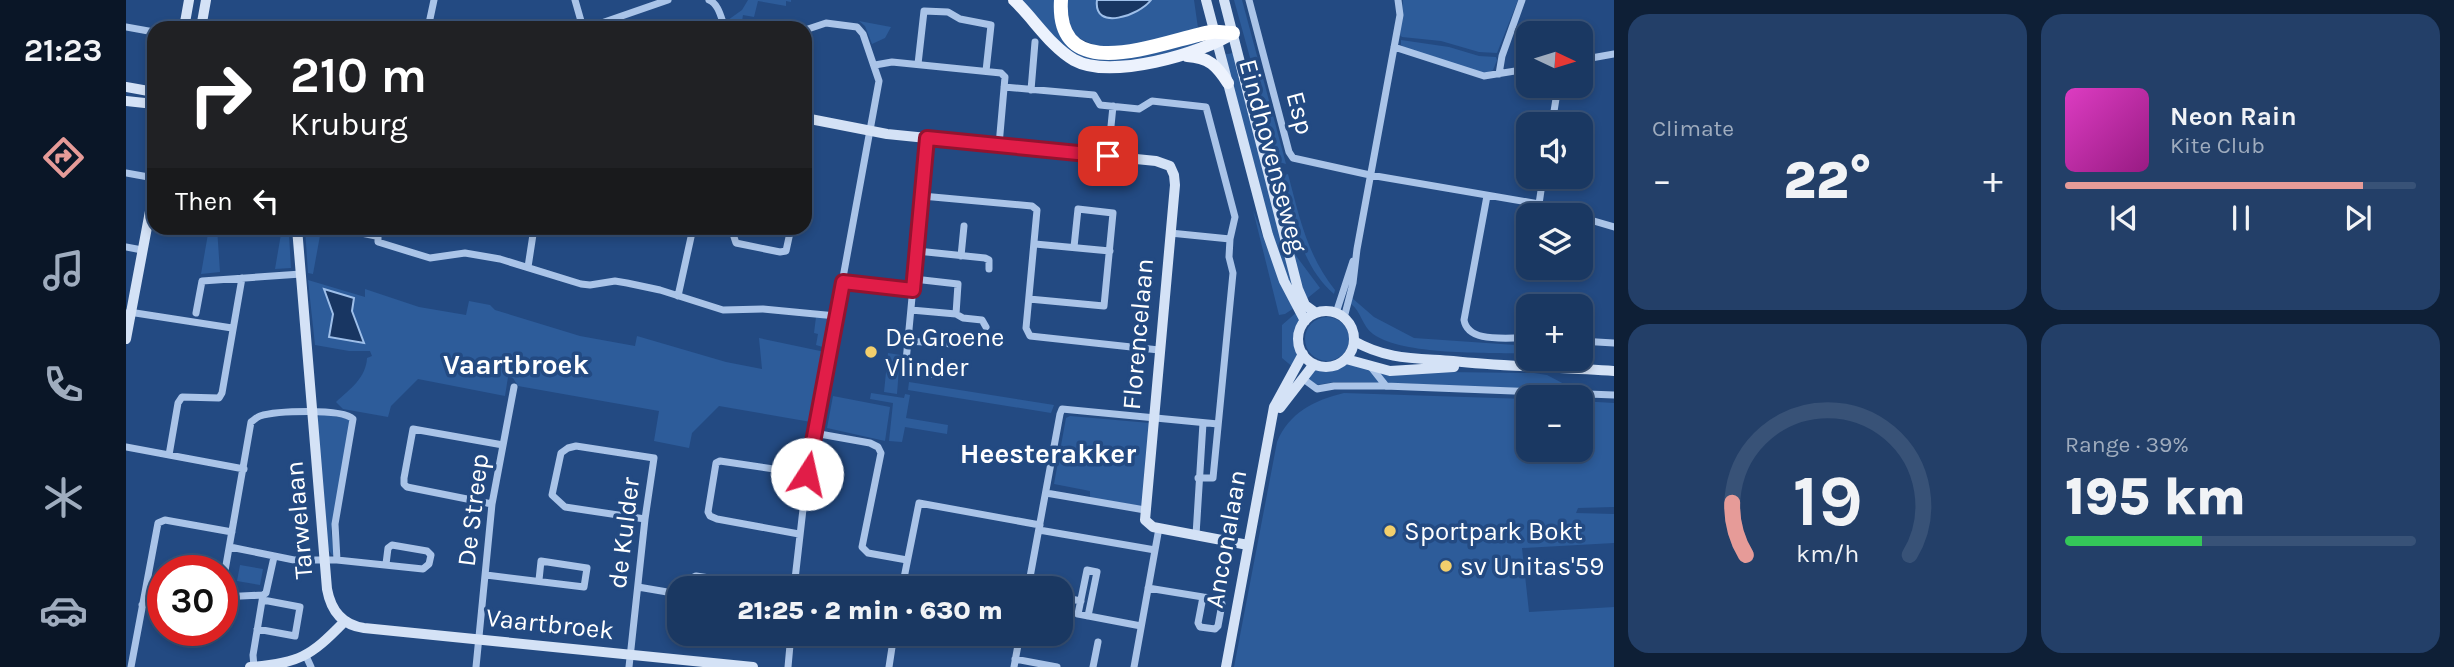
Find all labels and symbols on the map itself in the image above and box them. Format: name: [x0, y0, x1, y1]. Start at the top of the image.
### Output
north arrow: [1516, 21, 1592, 98]
street label: Eindhovenseweg: [1232, 56, 1314, 257]
street label: Esp: [1279, 88, 1321, 138]
pin: [1078, 126, 1138, 186]
street label: Florencelaan: [1116, 257, 1160, 411]
place label: De Groene Vlinder: [885, 322, 1004, 383]
marker: De Groene Vlinder: [863, 344, 879, 360]
district label: Vaartbroek: [443, 348, 589, 381]
position arrow: [770, 437, 844, 511]
district label: Heesterakker: [960, 437, 1136, 470]
street label: De Streep: [451, 452, 495, 568]
street label: Tarwelaan: [278, 460, 320, 580]
street label: Anconalaan: [1199, 467, 1253, 611]
street label: de Kulder: [602, 475, 646, 590]
place label: Sportpark Bokt: [1404, 516, 1583, 547]
marker: Sportpark Bokt: [1382, 523, 1398, 539]
place label: sv Unitas'59: [1460, 551, 1604, 582]
speed limit sign: 30: [147, 555, 238, 646]
marker: sv Unitas'59: [1438, 558, 1454, 574]
street label: Vaartbroek: [484, 602, 616, 646]

